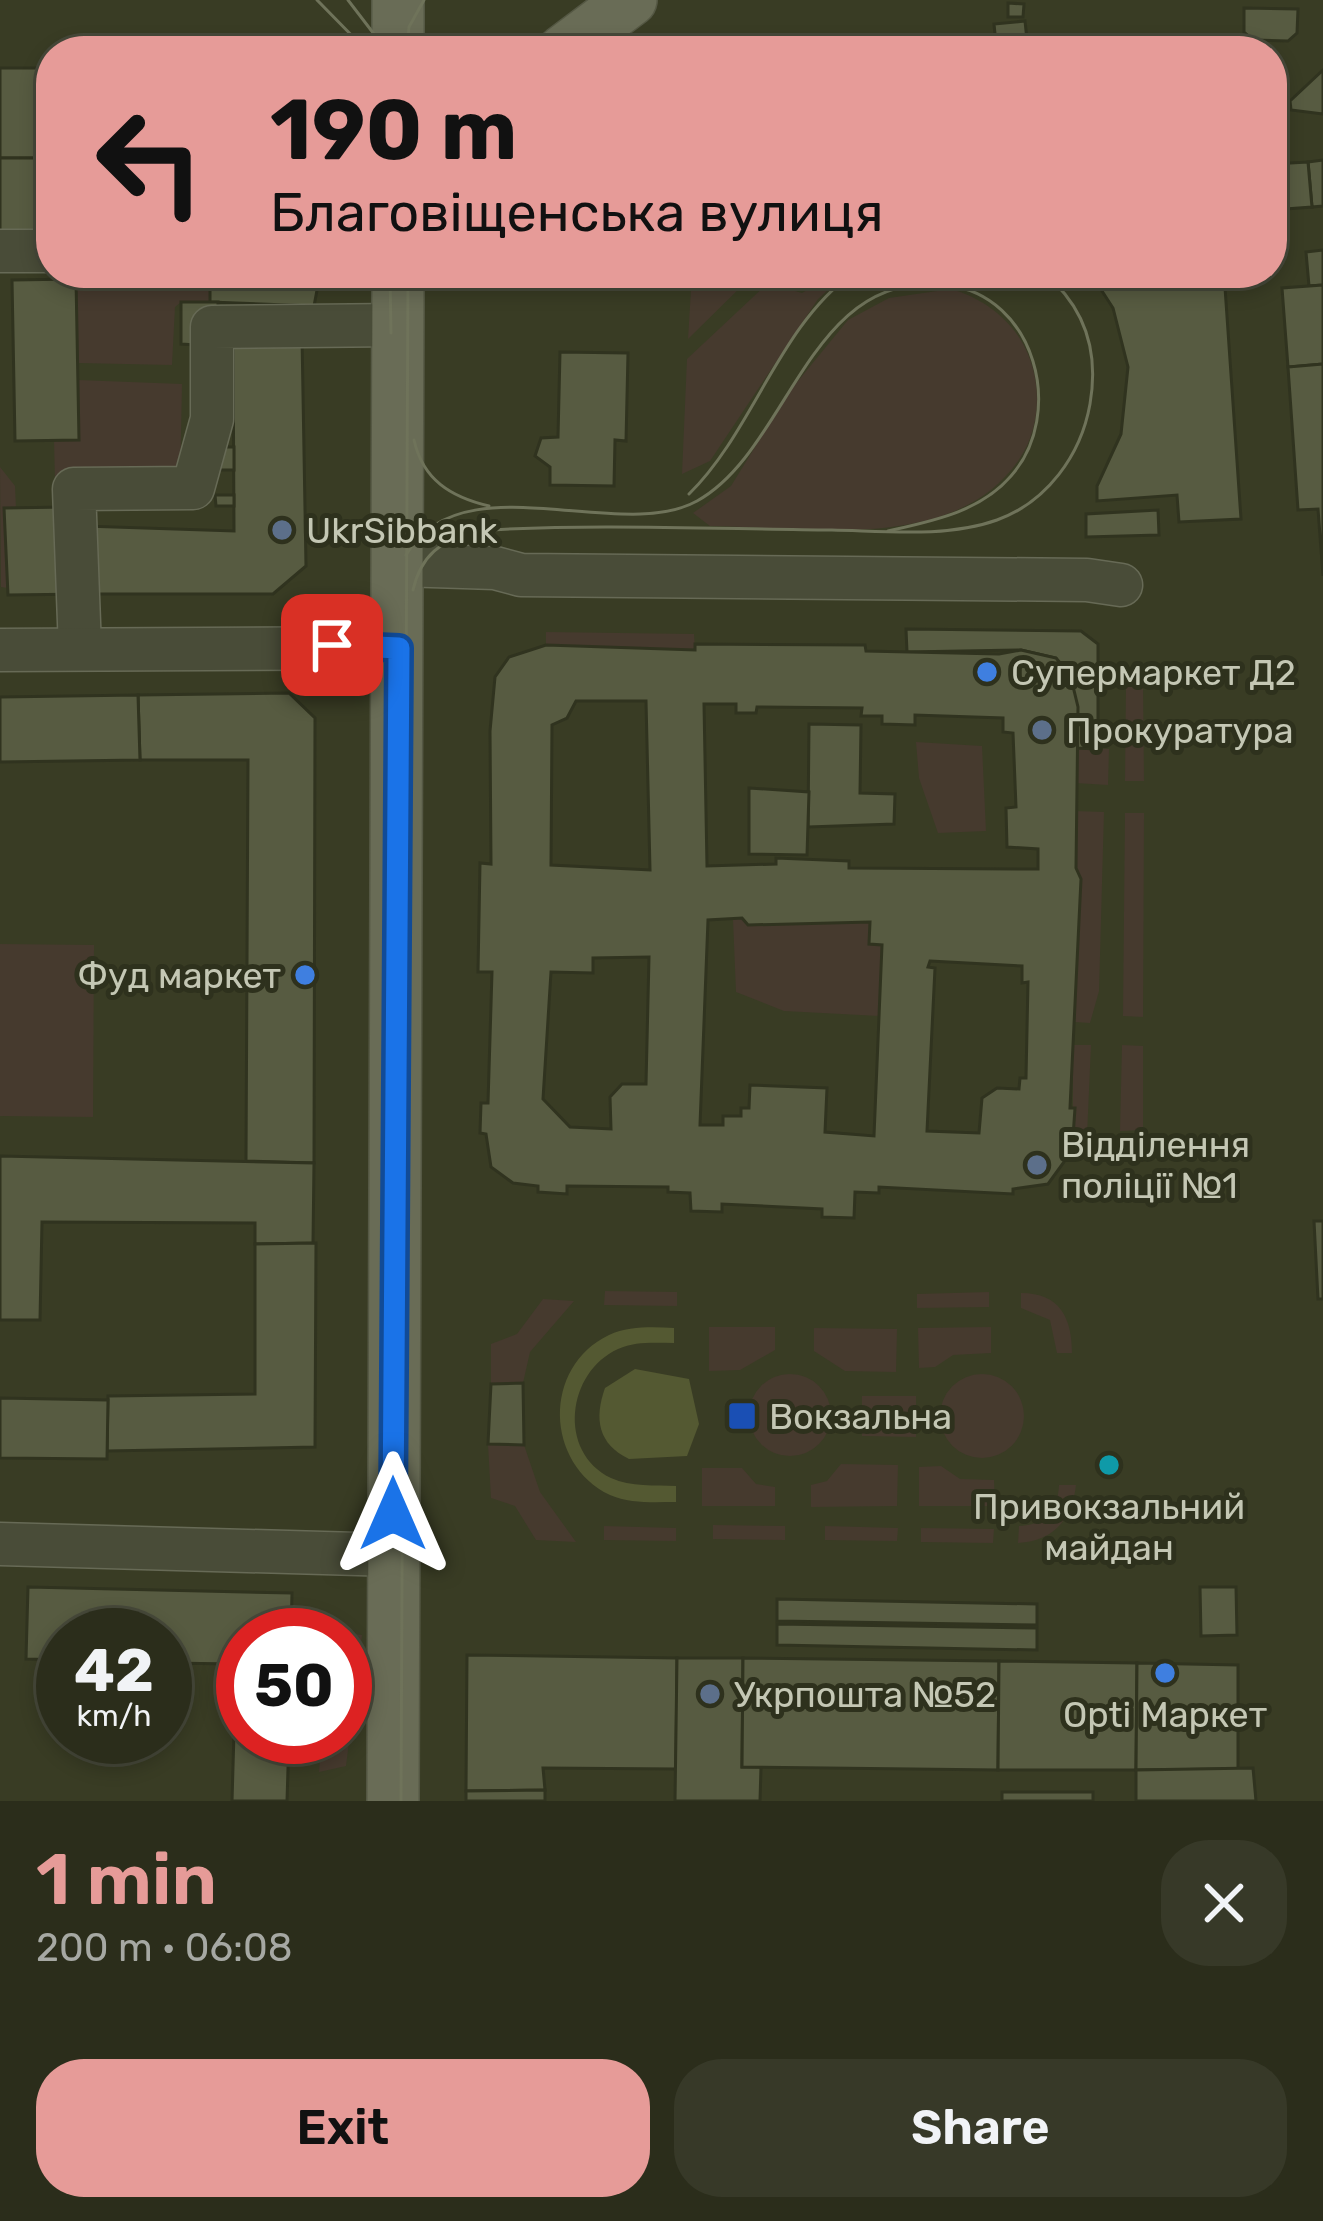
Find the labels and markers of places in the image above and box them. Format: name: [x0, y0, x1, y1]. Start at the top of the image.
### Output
place label: UkrSibbank: [306, 509, 498, 552]
marker: UkrSibbank: [269, 517, 295, 543]
pin: [281, 594, 383, 696]
place label: Супермаркет Д2: [1011, 651, 1296, 694]
marker: Супермаркет Д2: [974, 659, 1000, 685]
place label: Прокуратура: [1066, 709, 1294, 752]
marker: Прокуратура: [1029, 717, 1055, 743]
place label: Фуд маркет: [77, 954, 281, 997]
marker: Фуд маркет: [292, 962, 318, 988]
place label: Відділення поліції №1: [1061, 1123, 1250, 1207]
marker: Відділення поліції №1: [1024, 1152, 1050, 1178]
place label: Вокзальна: [769, 1395, 952, 1438]
marker: Вокзальна: [726, 1400, 758, 1432]
marker: Привокзальний майдан: [1096, 1452, 1122, 1478]
place label: Привокзальний майдан: [973, 1485, 1245, 1569]
marker: Opti Маркет: [1152, 1660, 1178, 1686]
place label: Укрпошта №52: [734, 1673, 996, 1716]
marker: Укрпошта №52: [697, 1681, 723, 1707]
place label: Opti Маркет: [1063, 1693, 1267, 1736]

